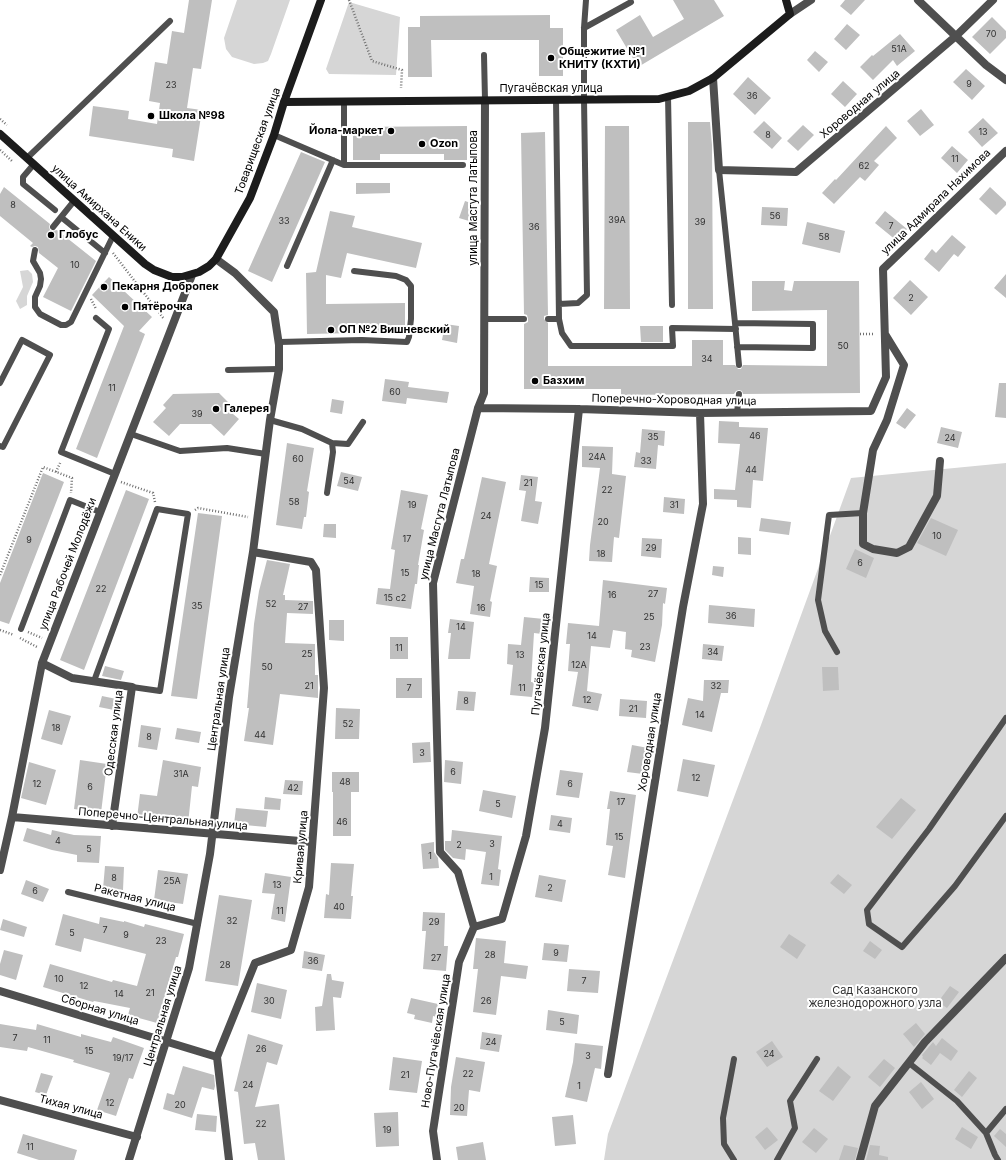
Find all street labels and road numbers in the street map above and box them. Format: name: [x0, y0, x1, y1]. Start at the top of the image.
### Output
street label: Хороводная улица: [817, 67, 903, 141]
street label: Пугачёвская улица: [499, 82, 603, 96]
street label: Товарищеская улица: [232, 86, 284, 196]
street label: улица Масгута Латыпова: [467, 130, 481, 266]
street label: улица Адмирала Нахимова: [879, 146, 993, 258]
street label: улица Амирхана Еники: [49, 162, 149, 254]
street label: Поперечно-Хороводная улица: [591, 392, 757, 408]
street label: улица Масгута Латыпова: [417, 447, 463, 581]
street label: улица Рабочей Молодёжи: [37, 496, 99, 632]
street label: Пугачёвская улица: [529, 612, 553, 716]
street label: Центральная улица: [205, 646, 233, 752]
street label: Одесская улица: [102, 689, 126, 777]
street label: Хороводная улица: [636, 692, 664, 792]
street label: Поперечно-Центральная улица: [78, 805, 248, 833]
street label: Кривая улица: [291, 810, 311, 884]
street label: Ракетная улица: [93, 881, 177, 915]
street label: Центральная улица: [141, 964, 185, 1068]
street label: Ново-Пугачёвская улица: [419, 973, 453, 1109]
street label: Сборная улица: [59, 992, 141, 1028]
street label: Тихая улица: [38, 1092, 104, 1122]

